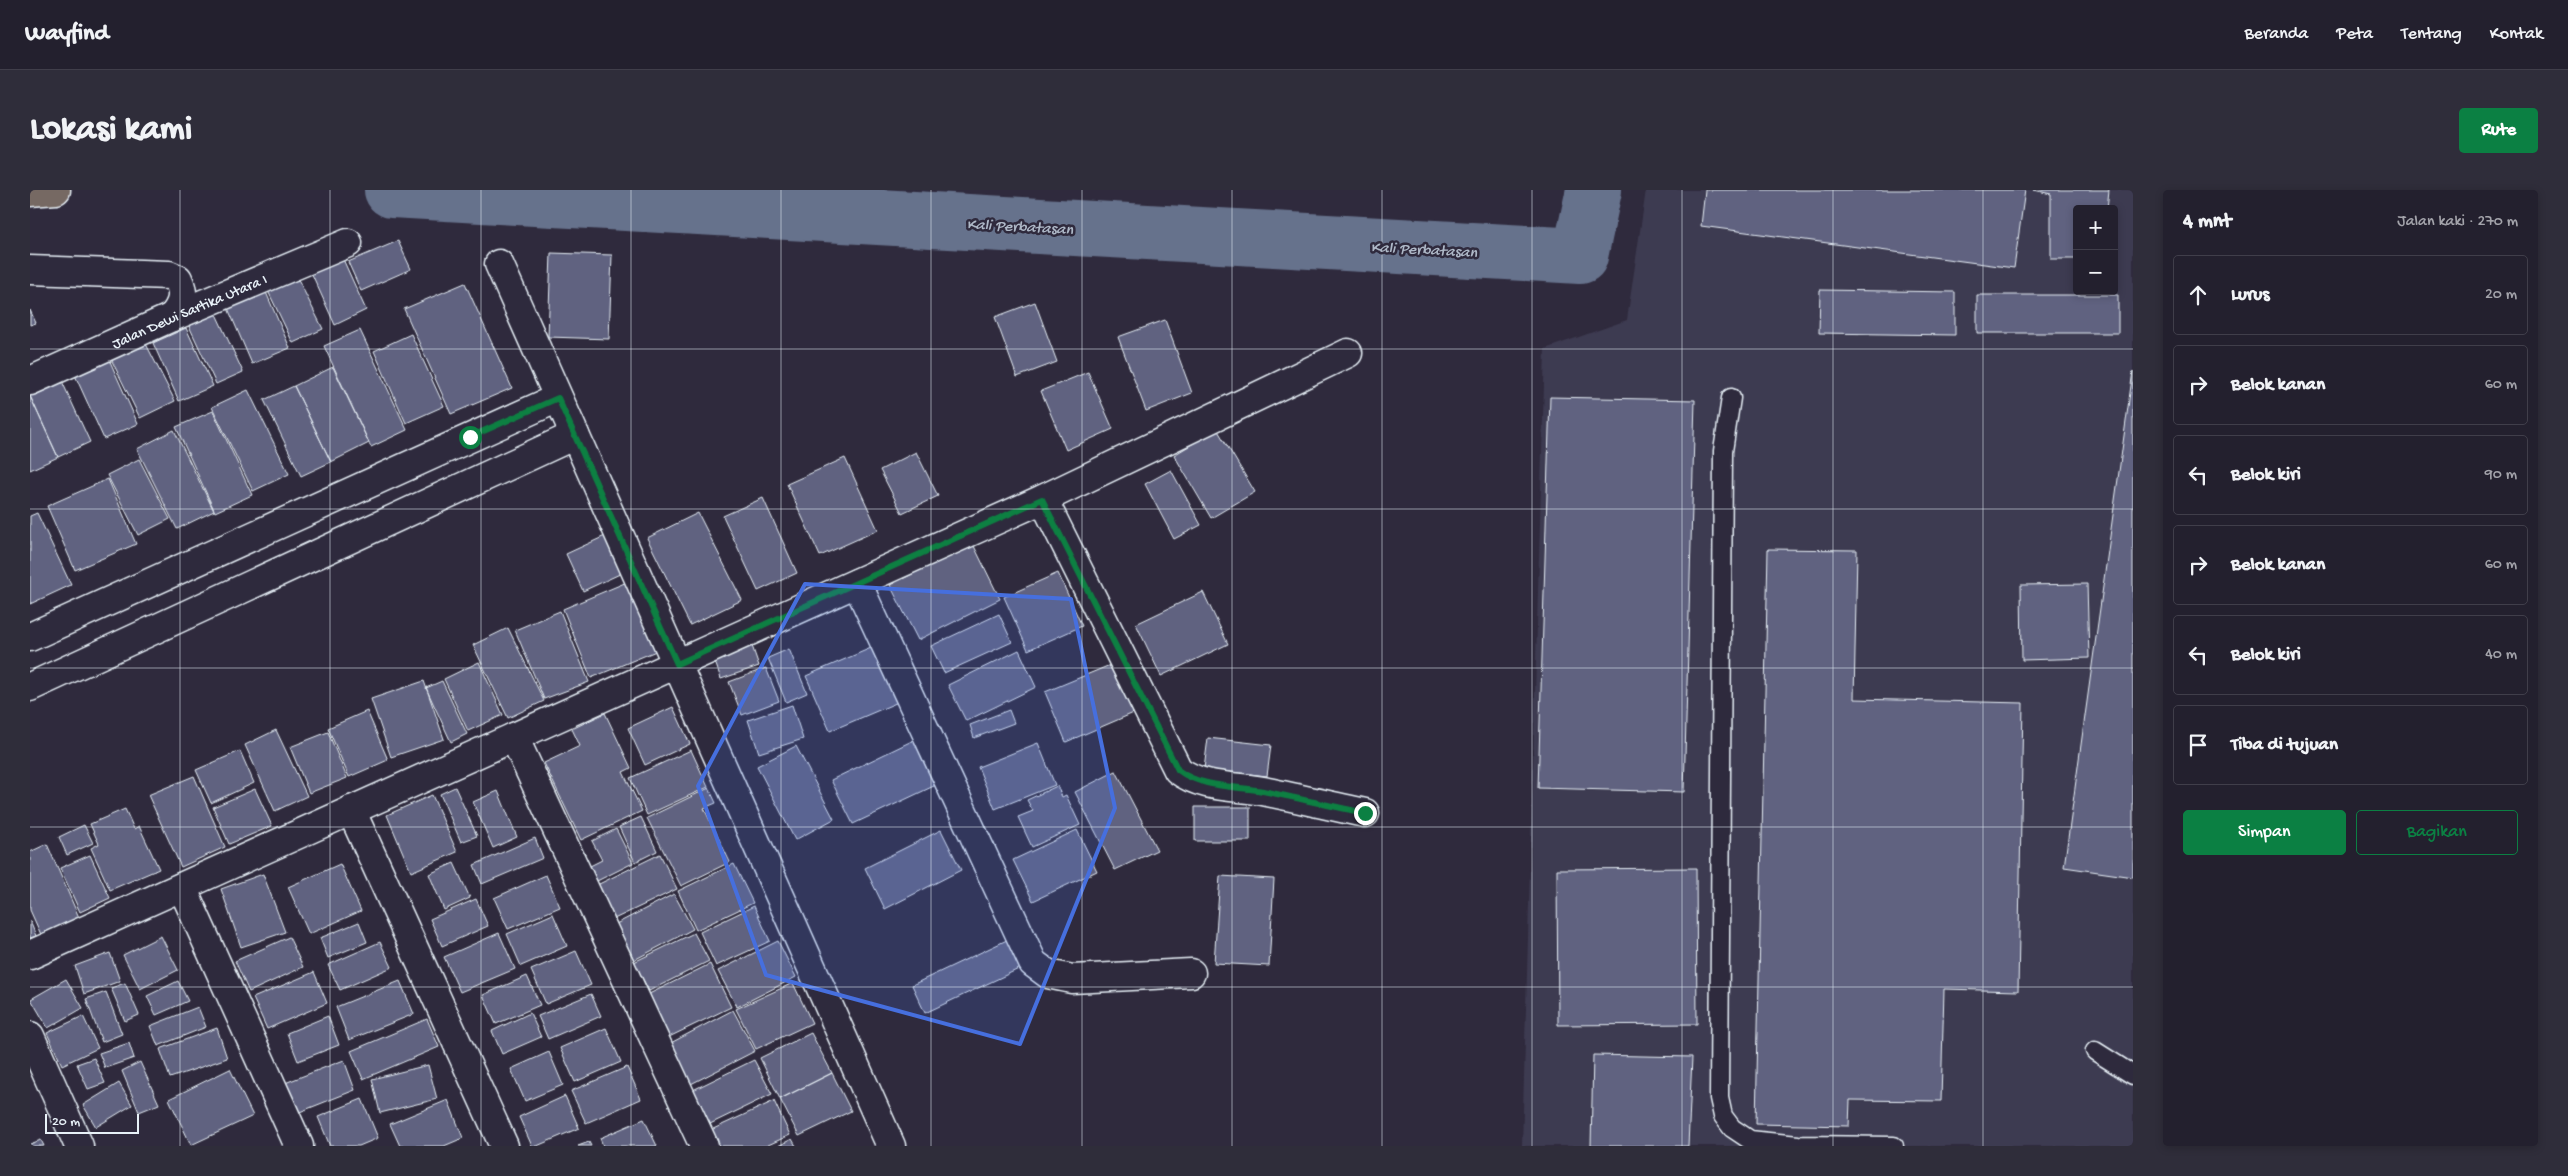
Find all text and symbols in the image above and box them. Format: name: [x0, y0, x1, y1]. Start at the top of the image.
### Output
text: Wayfind: [25, 20, 109, 49]
text: Beranda: [2244, 24, 2308, 45]
text: Peta: [2336, 24, 2373, 45]
text: Tentang: [2401, 24, 2462, 45]
text: Kontak: [2490, 24, 2543, 45]
button: Rute: [2459, 108, 2538, 153]
text: Lokasi kami: [30, 110, 192, 151]
map controls: [2073, 205, 2118, 295]
button: +: [2073, 205, 2118, 250]
text: 4 mnt: [2183, 210, 2231, 235]
text: Jalan kaki · 270 m: [2397, 213, 2518, 232]
water label: Kali Perbatasan: [966, 216, 1074, 241]
water label: Kali Perbatasan: [1370, 239, 1478, 264]
button: −: [2073, 250, 2118, 295]
street label: Jalan Dewi Sartika Utara I: [110, 271, 270, 354]
icon: ahead: [2184, 281, 2212, 309]
text: Lurus: [2231, 284, 2270, 307]
text: 20 m: [2485, 286, 2517, 305]
icon: right: [2184, 371, 2212, 399]
text: Belok kanan: [2231, 374, 2325, 397]
text: 60 m: [2485, 376, 2517, 395]
route start: [459, 426, 482, 449]
icon: left: [2184, 461, 2212, 489]
text: Belok kiri: [2231, 464, 2301, 487]
text: 90 m: [2485, 466, 2517, 485]
icon: right: [2184, 551, 2212, 579]
text: Belok kanan: [2231, 554, 2325, 577]
text: 60 m: [2485, 556, 2517, 575]
icon: left: [2184, 641, 2212, 669]
text: Belok kiri: [2231, 644, 2301, 667]
text: 40 m: [2485, 646, 2517, 665]
icon: arrive: [2184, 731, 2212, 759]
text: Tiba di tujuan: [2231, 734, 2338, 757]
route end: [1354, 802, 1377, 825]
button: Simpan: [2183, 810, 2346, 855]
button: Bagikan: [2356, 810, 2518, 855]
scale bar: [45, 1111, 139, 1134]
text: 20 m: [52, 1114, 80, 1131]

